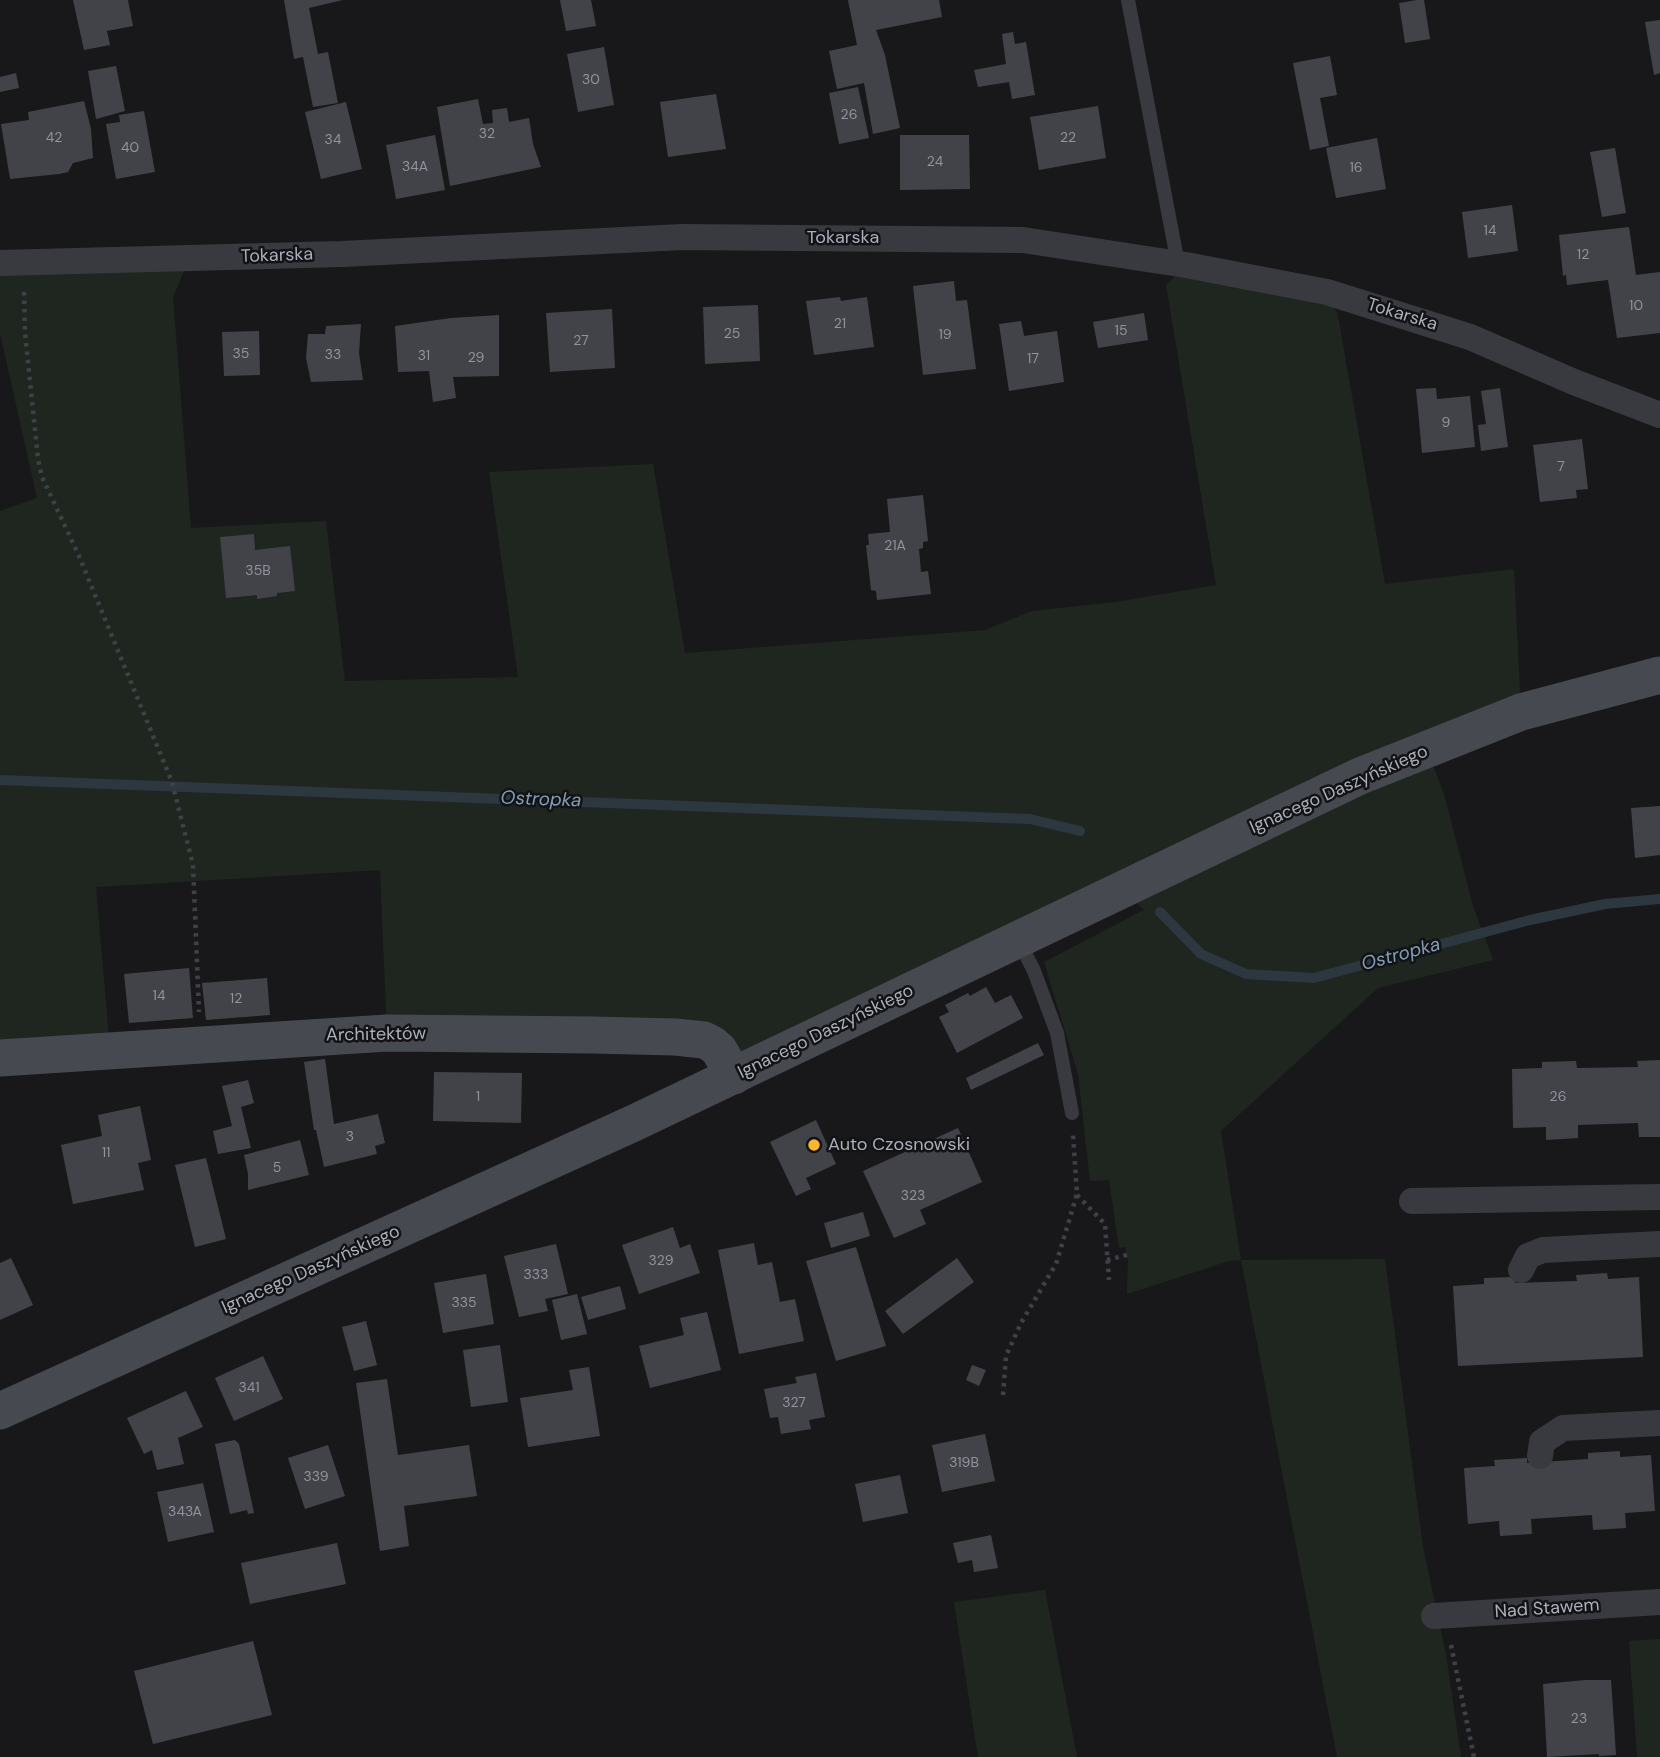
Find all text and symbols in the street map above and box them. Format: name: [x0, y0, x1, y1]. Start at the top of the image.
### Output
house number: 30: [582, 72, 600, 88]
house number: 26: [841, 107, 857, 123]
house number: 32: [479, 126, 495, 142]
house number: 42: [46, 130, 62, 146]
house number: 22: [1060, 130, 1076, 146]
house number: 34: [325, 132, 341, 148]
house number: 40: [121, 140, 139, 156]
house number: 24: [927, 154, 943, 170]
house number: 34A: [402, 159, 428, 175]
house number: 16: [1349, 160, 1363, 176]
house number: 14: [1484, 223, 1496, 239]
street label: Tokarska: [807, 227, 879, 249]
street label: Tokarska: [240, 244, 314, 268]
house number: 12: [1577, 247, 1589, 263]
street label: Tokarska: [1364, 294, 1440, 336]
house number: 10: [1629, 298, 1643, 314]
house number: 21: [834, 316, 846, 332]
house number: 15: [1115, 323, 1127, 339]
house number: 25: [724, 326, 740, 342]
house number: 19: [938, 327, 952, 343]
house number: 27: [573, 333, 589, 349]
house number: 35: [233, 346, 249, 362]
house number: 33: [325, 347, 341, 363]
house number: 31: [418, 348, 430, 364]
house number: 29: [468, 350, 484, 366]
house number: 17: [1027, 351, 1039, 367]
house number: 9: [1442, 415, 1450, 431]
house number: 7: [1557, 459, 1565, 475]
house number: 21A: [884, 538, 906, 554]
house number: 35B: [245, 563, 271, 579]
street label: Ignacego Daszyńskiego: [1247, 741, 1431, 839]
water label: Ostropka: [500, 787, 582, 813]
water label: Ostropka: [1359, 934, 1443, 976]
street label: Ignacego Daszyńskiego: [735, 980, 917, 1084]
house number: 14: [153, 988, 165, 1004]
house number: 12: [230, 991, 242, 1007]
street label: Architektów: [326, 1023, 426, 1047]
house number: 1: [476, 1089, 480, 1105]
house number: 26: [1550, 1089, 1566, 1105]
house number: 3: [346, 1129, 354, 1145]
place label: Auto Czosnowski: [828, 1134, 970, 1156]
marker: Auto Czosnowski: [806, 1137, 822, 1153]
house number: 11: [102, 1145, 110, 1161]
house number: 5: [273, 1160, 281, 1176]
house number: 323: [901, 1188, 925, 1204]
street label: Ignacego Daszyńskiego: [219, 1221, 403, 1319]
house number: 329: [649, 1253, 673, 1269]
house number: 333: [524, 1267, 548, 1283]
house number: 335: [451, 1295, 477, 1311]
house number: 341: [238, 1380, 260, 1396]
house number: 327: [782, 1395, 806, 1411]
house number: 319B: [949, 1455, 979, 1471]
house number: 339: [304, 1469, 328, 1485]
house number: 343A: [168, 1504, 202, 1520]
street label: Nad Stawem: [1494, 1595, 1600, 1623]
house number: 23: [1571, 1711, 1587, 1727]

